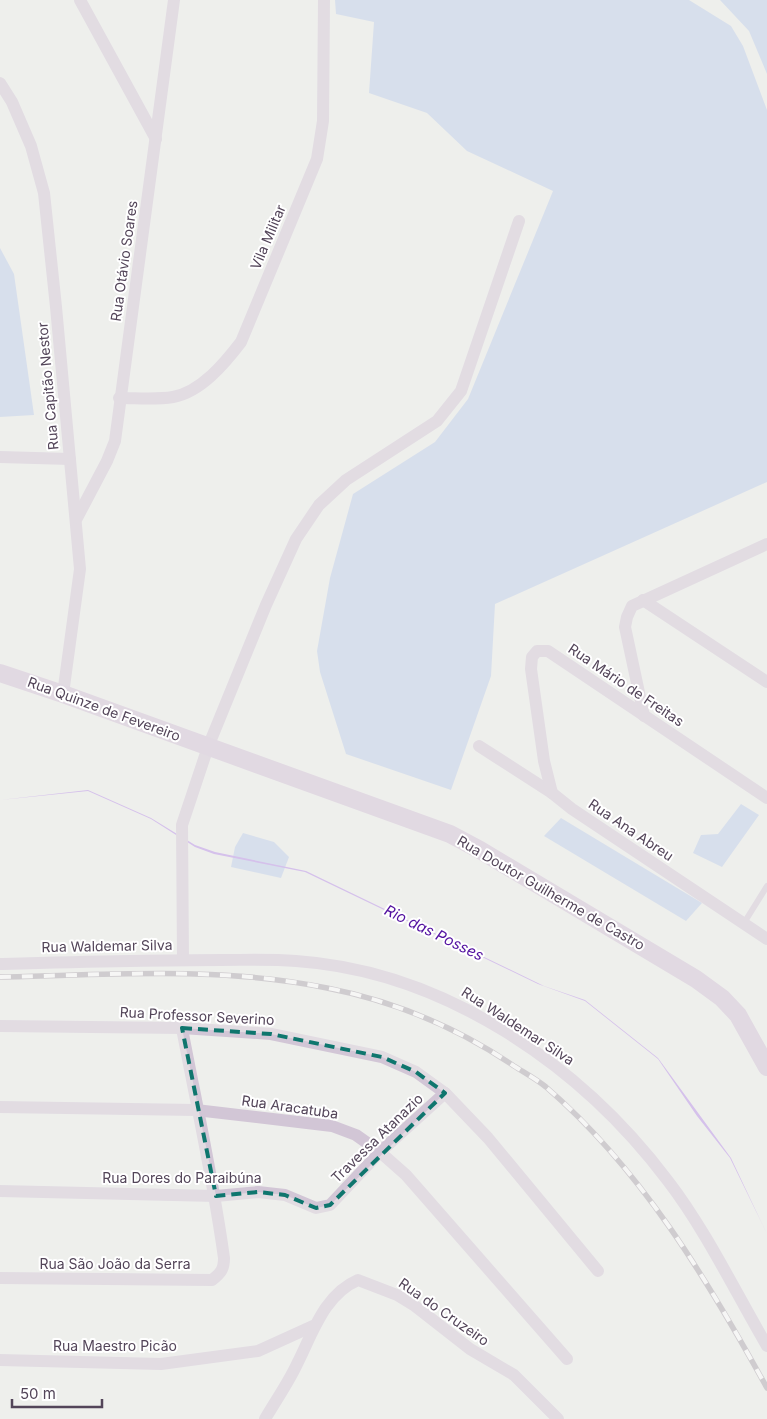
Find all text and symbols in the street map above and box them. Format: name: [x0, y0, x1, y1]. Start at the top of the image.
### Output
street label: Rua Otávio Soares: [107, 200, 140, 322]
street label: Vila Militar: [246, 202, 289, 272]
street label: Rua Capitão Nestor: [33, 321, 62, 451]
street label: Rua Mário de Freitas: [565, 640, 687, 730]
street label: Rua Quinze de Fevereiro: [25, 673, 183, 744]
street label: Rua Ana Abreu: [586, 795, 677, 864]
street label: Rua Doutor Guilherme de Castro: [454, 832, 648, 953]
water label: Rio das Posses: [382, 900, 487, 965]
street label: Rua Waldemar Silva: [41, 936, 173, 955]
street label: Rua Waldemar Silva: [459, 983, 578, 1068]
street label: Rua Professor Severino: [119, 1003, 275, 1028]
street label: Travessa Atanazio: [327, 1089, 426, 1186]
street label: Rua Aracatuba: [241, 1091, 339, 1122]
street label: Rua Dores do Paraibúna: [102, 1169, 262, 1186]
street label: Rua São João da Serra: [39, 1255, 191, 1272]
street label: Rua do Cruzeiro: [396, 1274, 493, 1349]
street label: Rua Maestro Picão: [53, 1337, 177, 1354]
scale bar: [12, 1376, 102, 1408]
text: 50 m: [20, 1384, 56, 1403]

